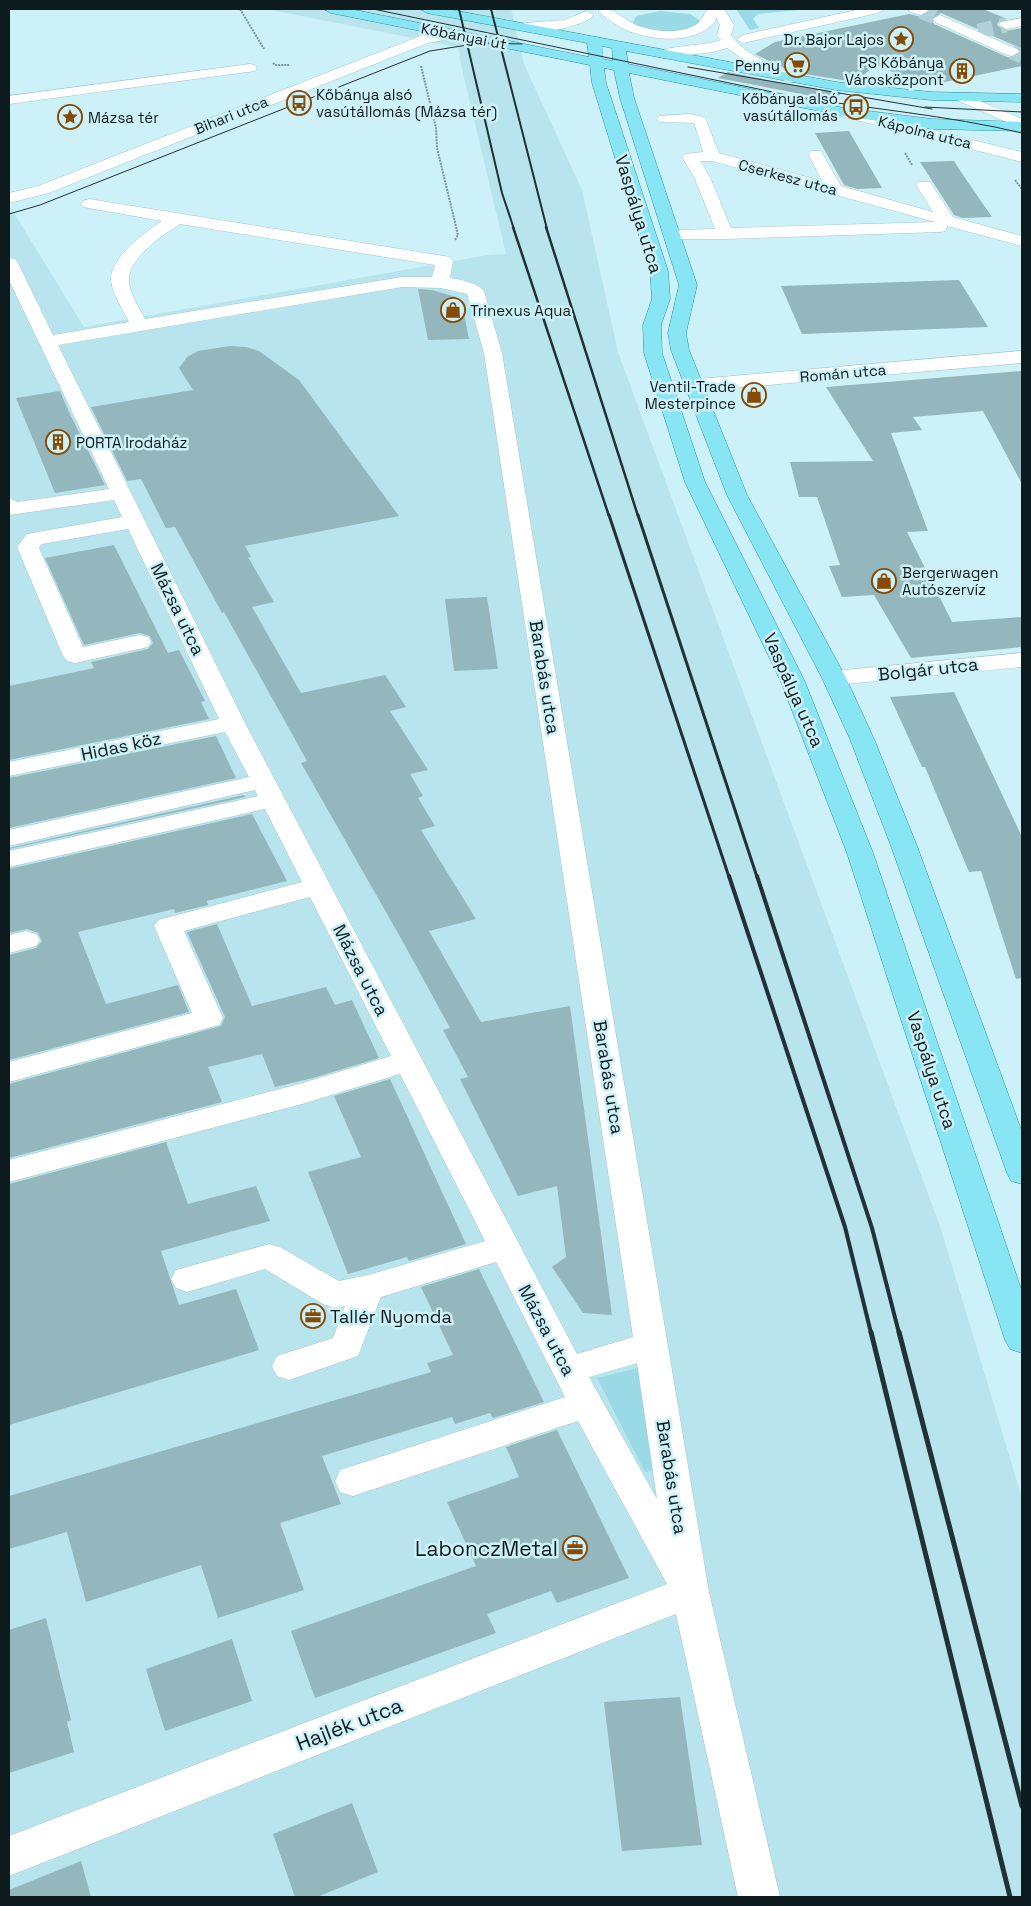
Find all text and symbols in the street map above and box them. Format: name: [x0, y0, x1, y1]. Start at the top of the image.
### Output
street label: Kőbányai út: [420, 18, 509, 54]
place icon: Dr. Bajor Lajos: [888, 26, 914, 52]
place label: Dr. Bajor Lajos: [783, 30, 884, 49]
supermarket icon: Penny: [784, 52, 810, 78]
place label: PS Kőbánya Városközpont: [845, 53, 944, 89]
place label: Penny: [735, 56, 780, 75]
building icon: PS Kőbánya Városközpont: [949, 58, 975, 84]
place label: Kőbánya alsó vasútállomás (Mázsa tér): [316, 85, 497, 122]
place label: Kőbánya alsó vasútállomás: [741, 89, 838, 125]
bus stop icon: Kőbánya alsó vasútállomás (Mázsa tér): [286, 90, 312, 116]
street label: Bihari utca: [191, 91, 271, 138]
bus stop icon: Kőbánya alsó vasútállomás: [843, 94, 869, 120]
place icon: Mázsa tér: [57, 104, 83, 130]
place label: Mázsa tér: [88, 108, 159, 127]
street label: Kápolna utca: [876, 111, 974, 153]
street label: Vaspálya utca: [610, 152, 668, 276]
street label: Cserkesz utca: [736, 155, 840, 199]
shop icon: Trinexus Aqua: [440, 297, 466, 323]
place label: Trinexus Aqua: [470, 301, 572, 320]
street label: Román utca: [799, 360, 887, 386]
place label: Ventil-Trade Mesterpince: [645, 377, 736, 413]
shop icon: Ventil-Trade Mesterpince: [741, 382, 767, 408]
building icon: PORTA Irodaház: [45, 429, 71, 455]
place label: PORTA Irodaház: [76, 433, 187, 452]
street label: Mázsa utca: [146, 559, 210, 659]
place label: Bergerwagen Autószervíz: [902, 563, 998, 599]
shop icon: Bergerwagen Autószervíz: [871, 568, 897, 594]
street label: Barabás utca: [525, 618, 565, 736]
street label: Vaspálya utca: [759, 629, 829, 751]
street label: Bolgár utca: [877, 652, 979, 686]
street label: Hidas köz: [79, 726, 163, 766]
street label: Mázsa utca: [328, 920, 394, 1020]
street label: Vaspálya utca: [902, 1008, 962, 1132]
street label: Barabás utca: [589, 1018, 629, 1136]
street label: Mázsa utca: [513, 1281, 581, 1379]
office icon: Tallér Nyomda: [300, 1303, 326, 1329]
place label: Tallér Nyomda: [330, 1305, 452, 1328]
street label: Barabás utca: [652, 1418, 692, 1536]
place label: LabonczMetal: [415, 1535, 558, 1562]
office icon: LabonczMetal: [562, 1535, 588, 1561]
street label: Hajlék utca: [292, 1691, 406, 1757]

